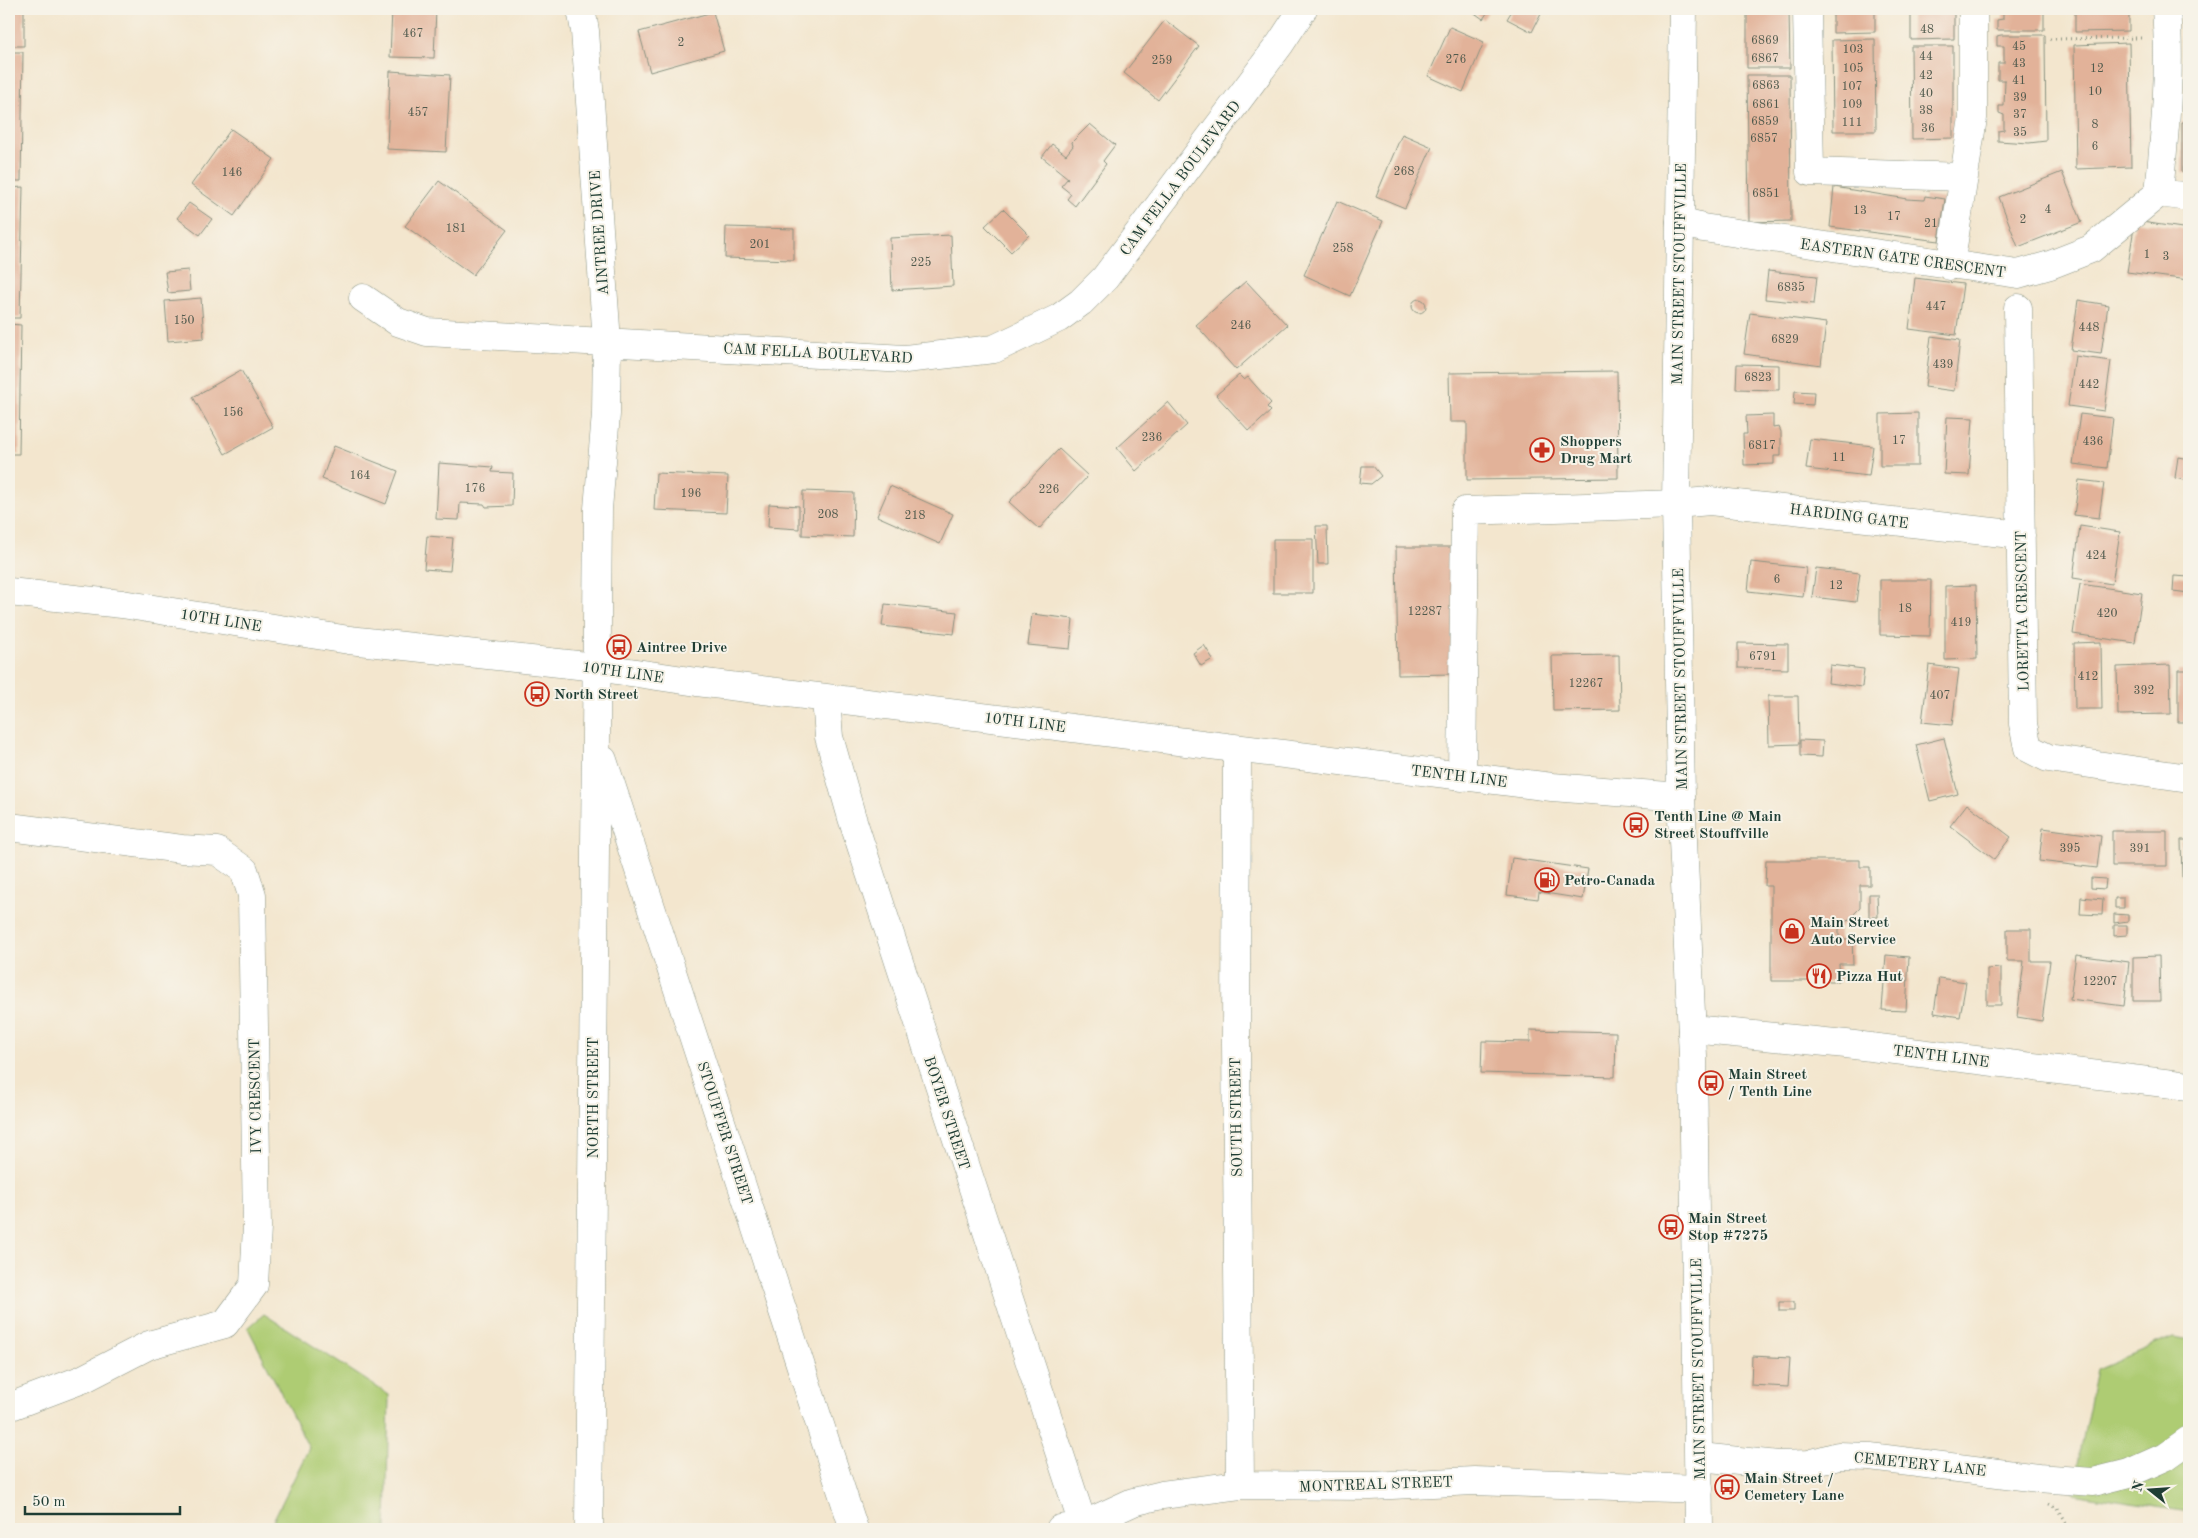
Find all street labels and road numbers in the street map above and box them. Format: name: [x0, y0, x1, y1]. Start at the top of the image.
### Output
street label: CAM FELLA BOULEVARD: [1118, 99, 1244, 259]
street label: MAIN STREET STOUFFVILLE: [1671, 163, 1690, 385]
street label: AINTREE DRIVE: [589, 170, 612, 296]
street label: EASTERN GATE CRESCENT: [1799, 238, 2007, 281]
street label: CAM FELLA BOULEVARD: [723, 342, 913, 367]
street label: HARDING GATE: [1788, 503, 1909, 532]
street label: LORETTA CRESCENT: [2015, 531, 2032, 691]
street label: MAIN STREET STOUFFVILLE: [1672, 568, 1691, 790]
street label: 10TH LINE: [179, 608, 262, 635]
street label: 10TH LINE: [581, 660, 664, 687]
street label: 10TH LINE: [983, 711, 1066, 736]
street label: TENTH LINE: [1410, 764, 1508, 791]
street label: NORTH STREET: [587, 1037, 602, 1159]
street label: IVY CRESCENT: [248, 1038, 265, 1154]
street label: TENTH LINE: [1892, 1044, 1990, 1071]
street label: BOYER STREET: [920, 1055, 971, 1172]
street label: SOUTH STREET: [1229, 1057, 1246, 1177]
street label: STOUFFER STREET: [693, 1060, 754, 1207]
street label: MAIN STREET STOUFFVILLE: [1690, 1258, 1709, 1480]
street label: CEMETERY LANE: [1853, 1451, 1987, 1480]
street label: MONTREAL STREET: [1299, 1475, 1453, 1496]

